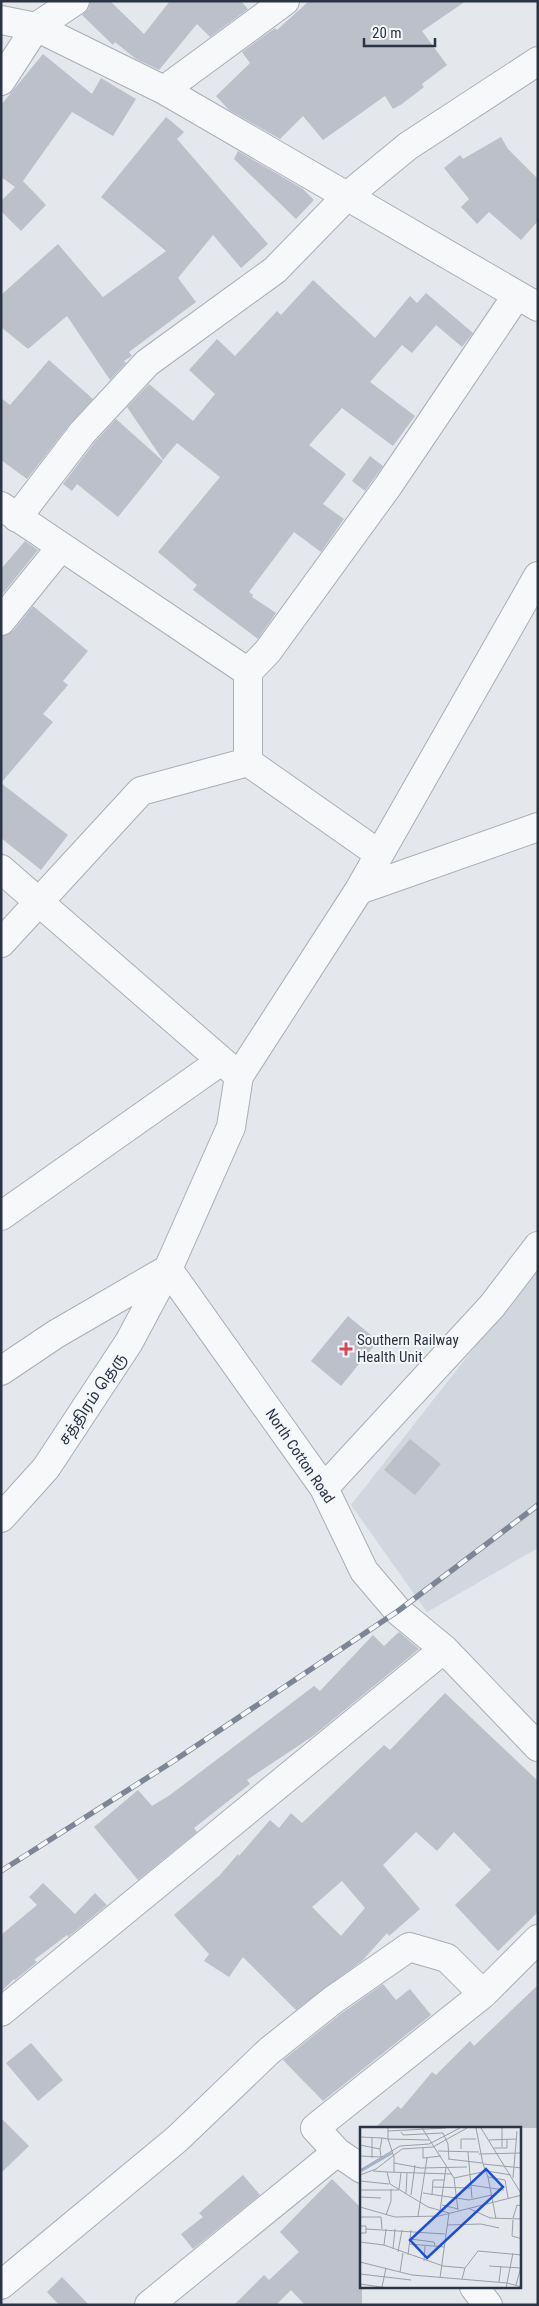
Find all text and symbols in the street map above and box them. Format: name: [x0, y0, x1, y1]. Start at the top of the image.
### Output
scale bar: [364, 15, 435, 47]
text: 20 m: [372, 24, 402, 42]
place label: Southern Railway Health Unit: [357, 1331, 459, 1366]
marker: Southern Railway Health Unit: [339, 1342, 353, 1356]
street label: சத்திரம் தெரு: [55, 1349, 131, 1449]
street label: North Cotton Road: [262, 1405, 338, 1507]
inset map: [360, 2127, 522, 2288]

